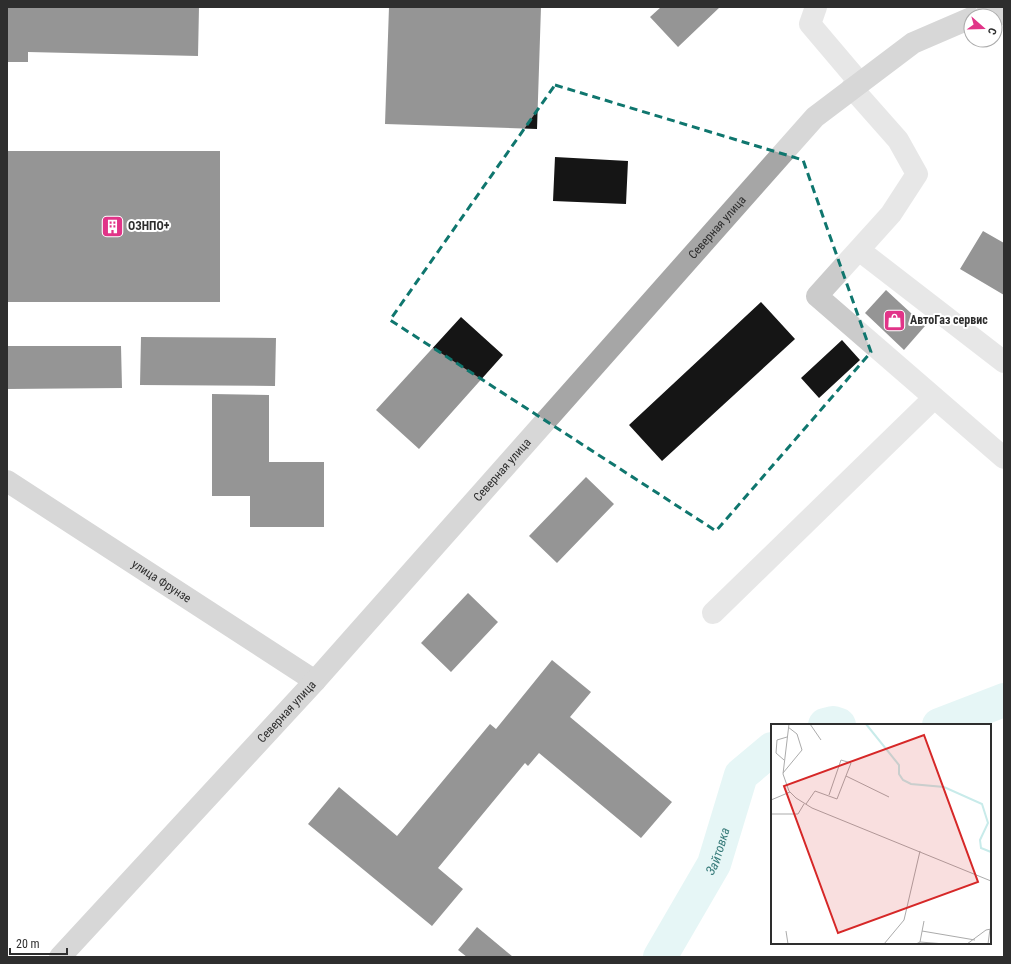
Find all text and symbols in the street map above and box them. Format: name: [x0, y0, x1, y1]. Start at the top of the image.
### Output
north arrow: [963, 8, 1003, 48]
text: С: [985, 26, 999, 36]
street label: Северная улица: [686, 193, 749, 262]
building icon: ОЗНПО+: [100, 213, 126, 239]
place label: ОЗНПО+: [128, 219, 170, 233]
shop icon: АвтоГаз сервис: [882, 307, 908, 333]
place label: АвтоГаз сервис: [910, 313, 988, 327]
street label: Северная улица: [471, 435, 534, 504]
street label: улица Фрунзе: [129, 557, 194, 606]
street label: Северная улица: [255, 678, 319, 746]
inset map: [771, 724, 991, 944]
water label: Зайтовка: [702, 826, 732, 877]
scale bar: [10, 930, 67, 956]
text: 20 m: [16, 937, 40, 951]

